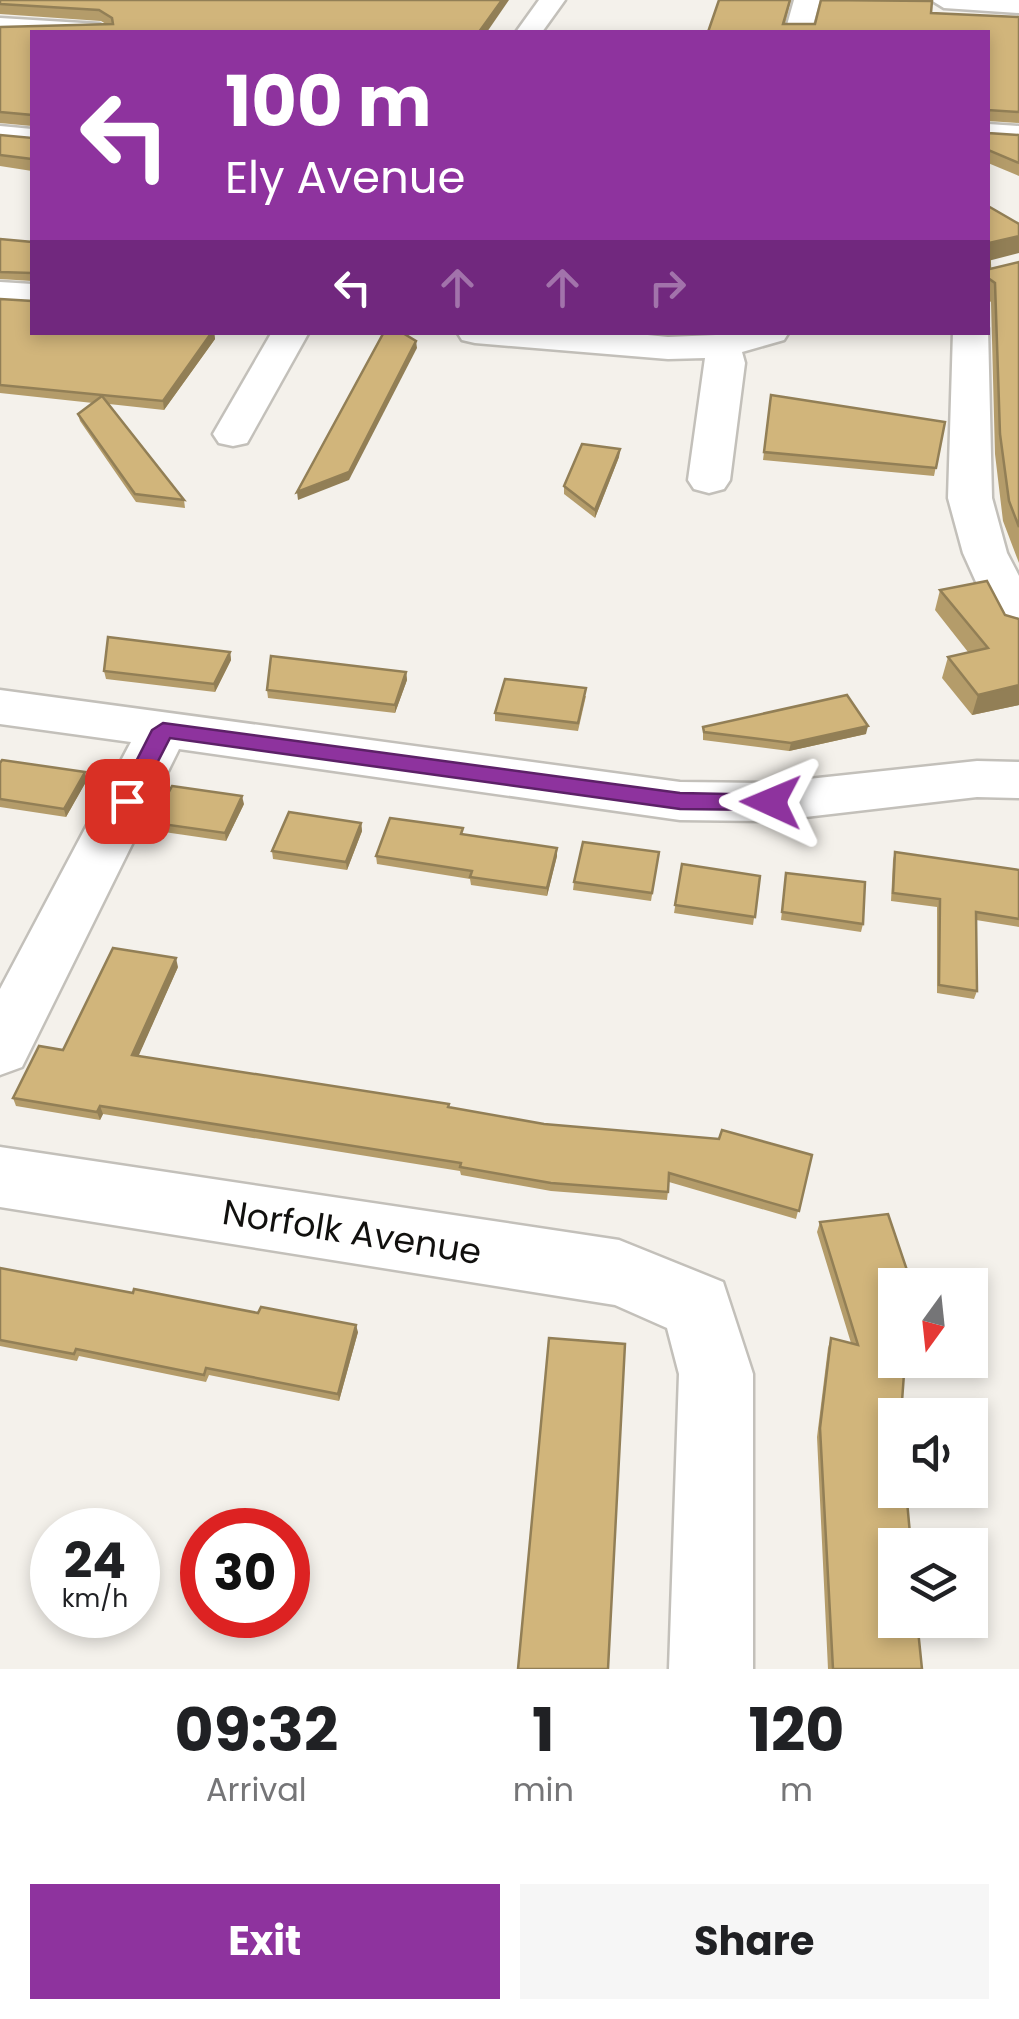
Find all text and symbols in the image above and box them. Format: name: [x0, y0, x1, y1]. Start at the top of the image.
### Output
text: 100 m: [225, 52, 432, 151]
icon: left: [60, 70, 190, 200]
text: Ely Avenue: [225, 146, 465, 209]
icon: left: [325, 260, 380, 315]
icon: ahead: [430, 260, 485, 315]
icon: ahead: [535, 260, 590, 315]
icon: right: [640, 260, 695, 315]
position arrow: [719, 750, 823, 854]
pin: [85, 759, 170, 844]
icon: arrive: [100, 774, 155, 829]
street label: Norfolk Avenue: [219, 1187, 485, 1276]
north arrow: [878, 1268, 988, 1378]
map controls: [878, 1268, 988, 1638]
button: sound: [878, 1398, 988, 1508]
speed limit sign: 30: [180, 1508, 310, 1638]
text: 24: [64, 1525, 126, 1596]
button: layers: [878, 1528, 988, 1638]
text: km/h: [62, 1581, 128, 1616]
text: 09:32: [175, 1688, 338, 1772]
text: 1: [532, 1688, 555, 1772]
text: 120: [748, 1688, 844, 1772]
text: Arrival: [206, 1767, 307, 1812]
text: min: [513, 1767, 574, 1812]
text: m: [780, 1767, 813, 1812]
button: Exit: [30, 1884, 500, 1999]
button: Share: [520, 1884, 989, 1999]

